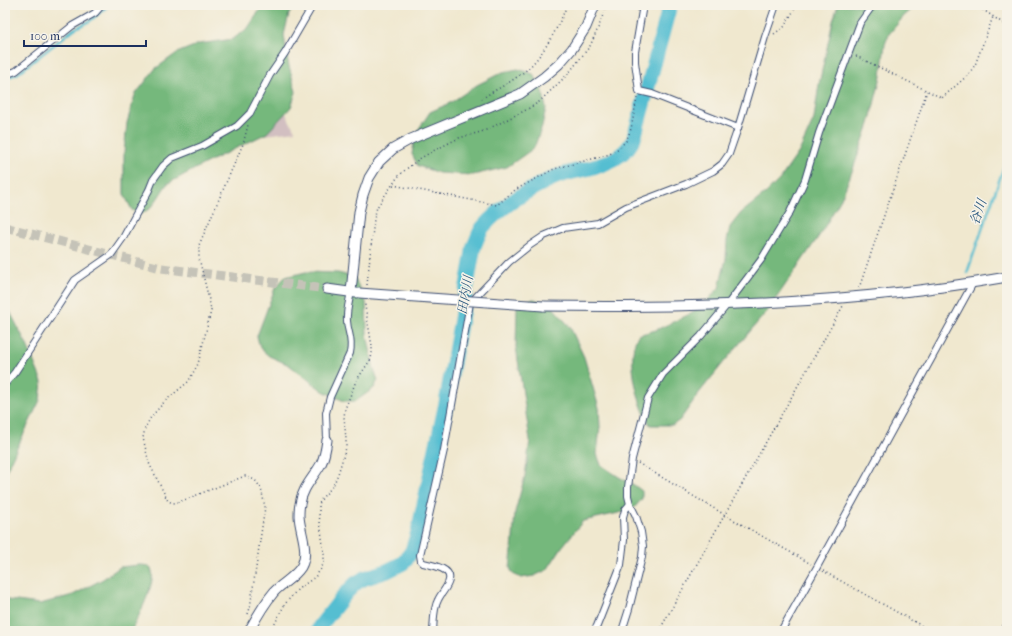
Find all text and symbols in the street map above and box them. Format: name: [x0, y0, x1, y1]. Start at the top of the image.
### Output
scale bar: [24, 22, 146, 48]
text: 100 m: [30, 29, 60, 43]
water label: 谷川: [967, 195, 990, 227]
water label: 田内川: [454, 273, 476, 316]

